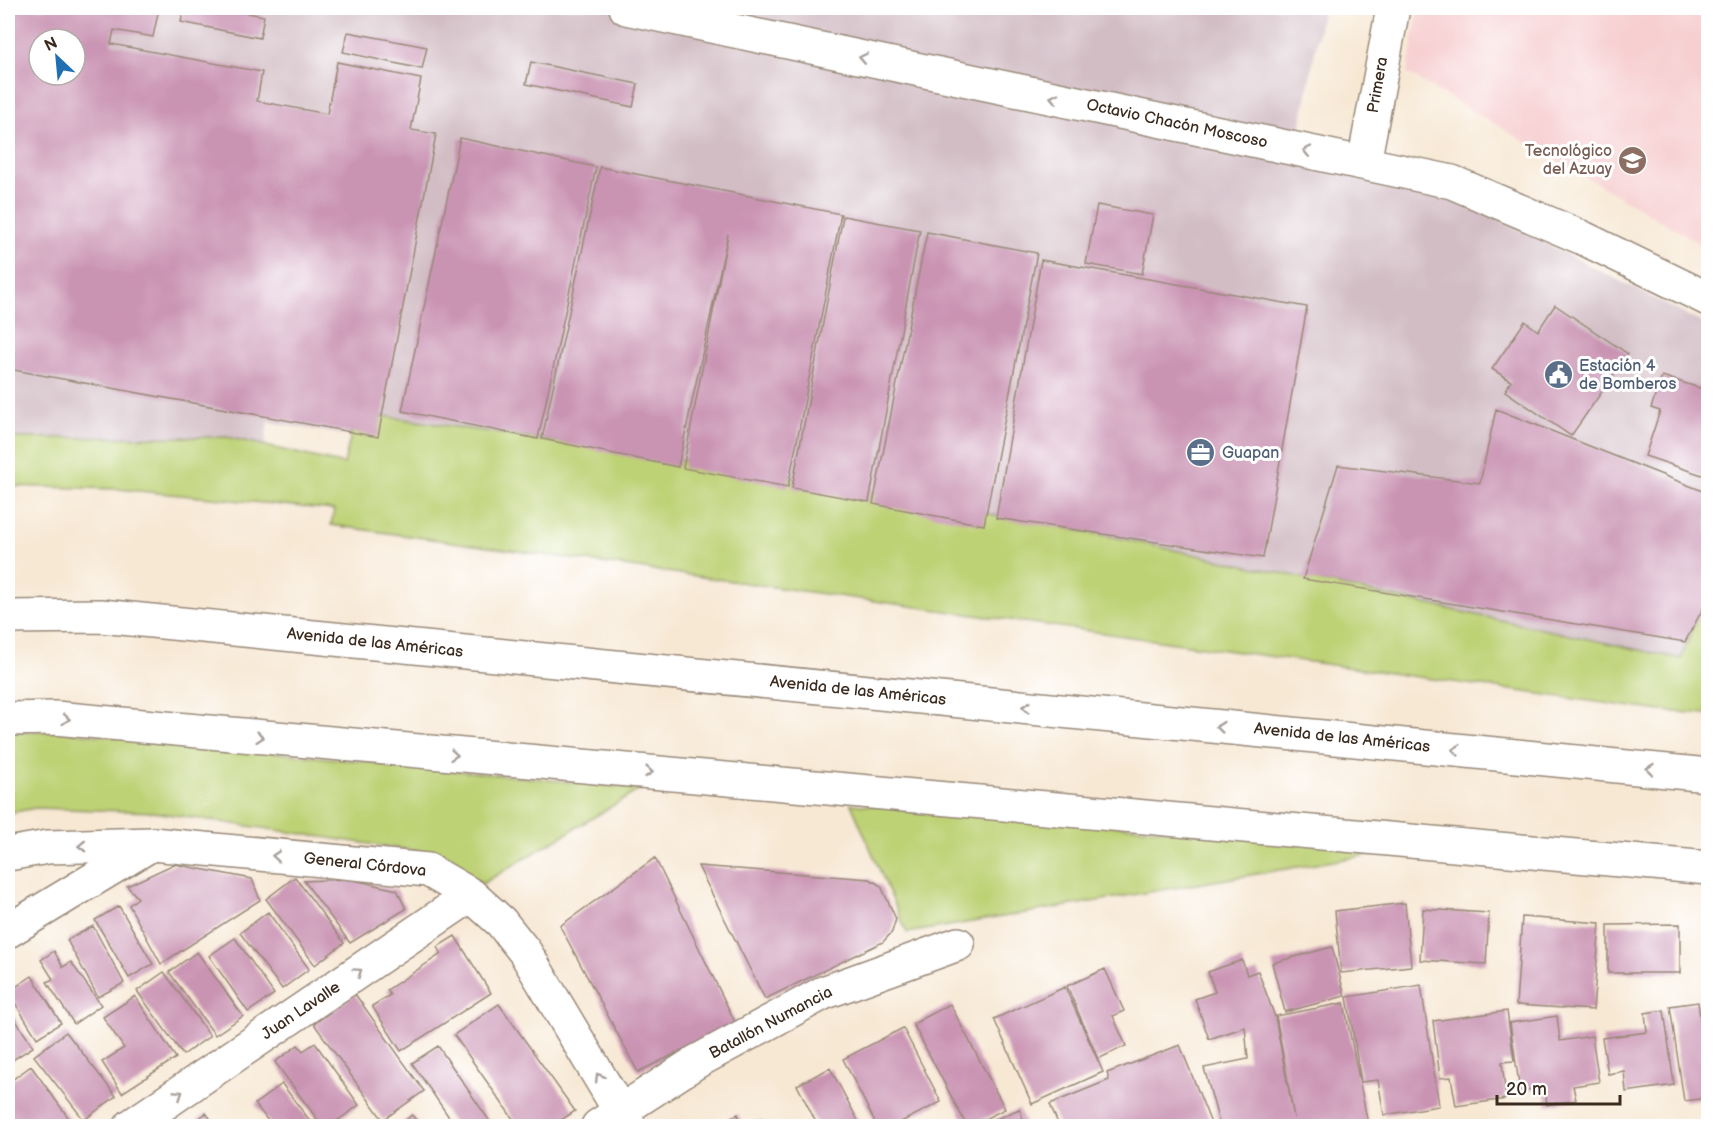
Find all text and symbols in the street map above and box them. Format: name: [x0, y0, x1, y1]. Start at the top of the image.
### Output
north arrow: [27, 27, 87, 87]
text: N: [42, 34, 61, 56]
one-way arrow: [859, 52, 869, 65]
street label: Primera: [1364, 55, 1392, 115]
one-way arrow: [1050, 92, 1060, 105]
street label: Octavio Chacón Moscoso: [1085, 96, 1269, 152]
place label: Tecnológico del Azuay: [1525, 142, 1613, 179]
school or university icon: Tecnológico del Azuay: [1617, 144, 1649, 176]
one-way arrow: [1302, 145, 1312, 158]
place label: Estación 4 de Bomberos: [1579, 357, 1676, 394]
public building icon: Estación 4 de Bomberos: [1542, 359, 1574, 391]
office icon: Guapan: [1185, 437, 1217, 469]
place label: Guapan: [1222, 444, 1279, 463]
street label: Avenida de las Américas: [286, 624, 464, 662]
street label: Avenida de las Américas: [769, 672, 947, 710]
one-way arrow: [1022, 701, 1031, 714]
one-way arrow: [61, 712, 70, 725]
street label: Avenida de las Américas: [1253, 719, 1431, 757]
one-way arrow: [1216, 721, 1225, 733]
one-way arrow: [256, 730, 265, 743]
one-way arrow: [1452, 744, 1461, 757]
one-way arrow: [450, 748, 459, 761]
one-way arrow: [1646, 763, 1655, 776]
one-way arrow: [644, 765, 653, 778]
one-way arrow: [77, 840, 86, 852]
street label: General Córdova: [303, 849, 427, 881]
one-way arrow: [271, 850, 281, 863]
one-way arrow: [351, 968, 362, 979]
street label: Juan Lavalle: [258, 978, 344, 1044]
street label: Batallón Numancia: [706, 983, 836, 1063]
scale bar: [1497, 1068, 1620, 1106]
one-way arrow: [594, 1072, 606, 1083]
text: 20 m: [1506, 1079, 1547, 1100]
one-way arrow: [173, 1090, 184, 1101]

